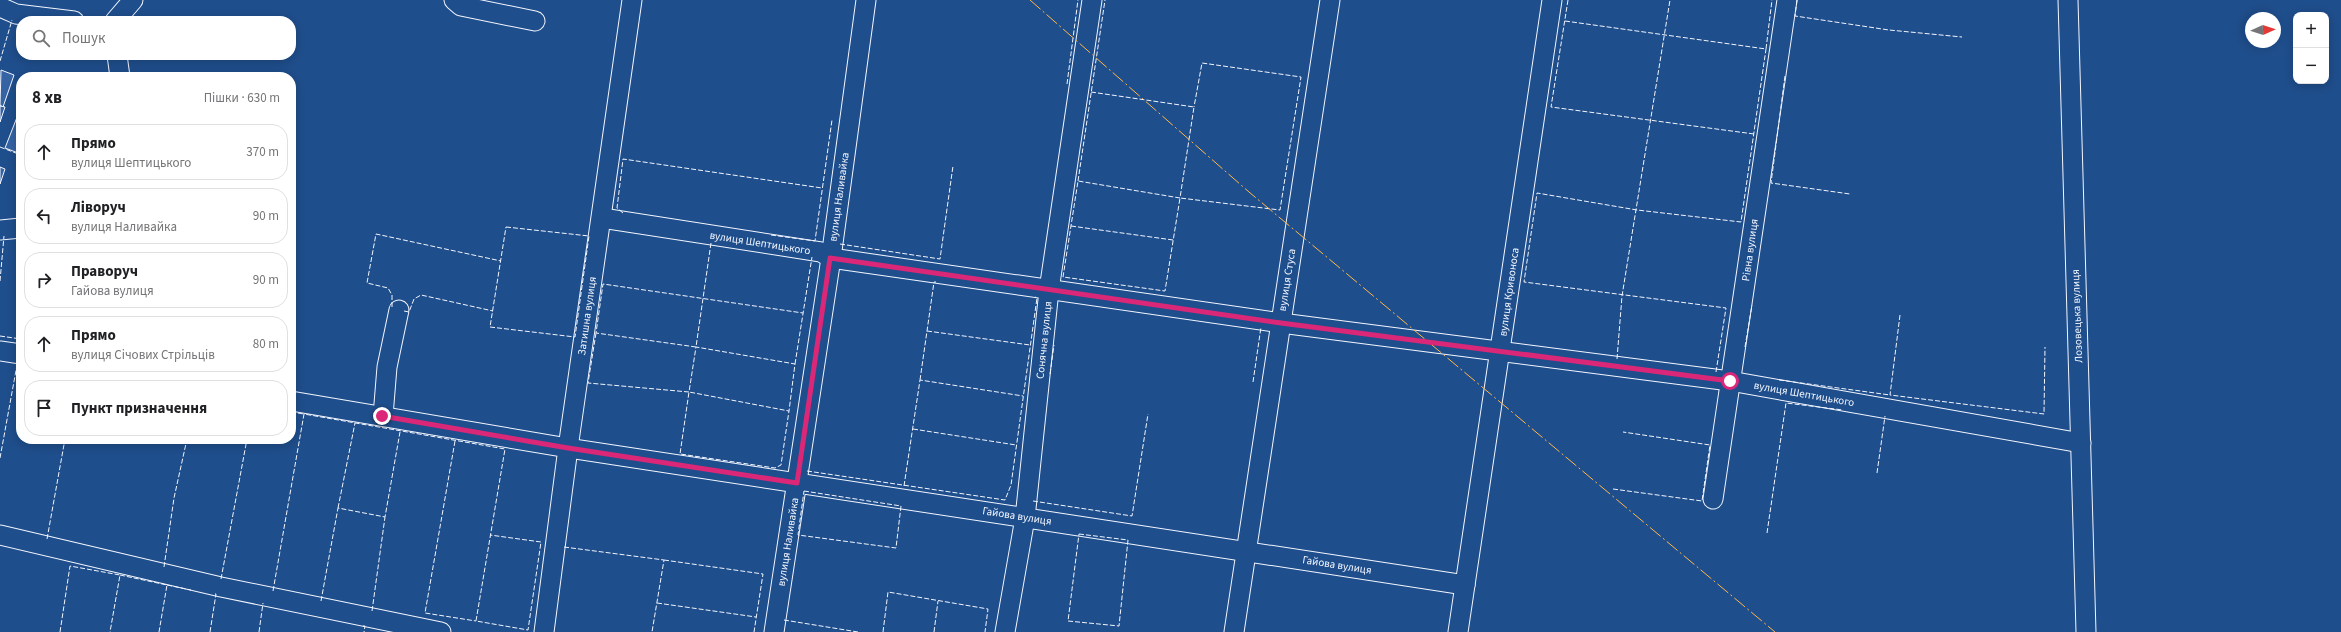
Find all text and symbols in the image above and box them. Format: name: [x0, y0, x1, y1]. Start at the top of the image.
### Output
north arrow: [2245, 12, 2281, 48]
map controls: [2293, 12, 2329, 84]
button: +: [2293, 12, 2329, 48]
search box: [16, 16, 296, 60]
icon: search: [30, 27, 52, 49]
text: Пошук: [62, 28, 105, 49]
button: −: [2293, 48, 2329, 84]
text: 8 хв: [32, 86, 62, 110]
text: Пішки · 630 m: [204, 89, 280, 107]
text: Прямо: [71, 133, 116, 154]
icon: ahead: [33, 141, 55, 163]
text: 370 m: [246, 143, 279, 161]
street label: вулиця Наливайка: [825, 152, 853, 242]
text: вулиця Шептицького: [71, 154, 191, 172]
text: Ліворуч: [71, 197, 126, 218]
icon: left: [33, 205, 55, 227]
text: 90 m: [253, 207, 279, 225]
text: вулиця Наливайка: [71, 218, 177, 236]
street label: Рівна вулиця: [1738, 218, 1762, 282]
street label: вулиця Шептицького: [709, 228, 812, 258]
street label: вулиця Кривоноса: [1495, 247, 1523, 337]
street label: вулиця Стуса: [1275, 248, 1299, 312]
text: Праворуч: [71, 261, 138, 282]
icon: right: [33, 269, 55, 291]
street label: Лозовецька вулиця: [2068, 269, 2086, 363]
text: 90 m: [253, 271, 279, 289]
street label: Затишна вулиця: [574, 276, 600, 356]
text: Гайова вулиця: [71, 282, 154, 300]
street label: Сонячна вулиця: [1032, 300, 1056, 380]
text: Прямо: [71, 325, 116, 346]
icon: ahead: [33, 333, 55, 355]
text: 80 m: [253, 335, 279, 353]
text: вулиця Січових Стрільців: [71, 346, 215, 364]
route start: [1721, 372, 1739, 390]
street label: вулиця Шептицького: [1753, 378, 1856, 410]
icon: arrive: [33, 397, 55, 419]
text: Пункт призначення: [71, 398, 207, 419]
route end: [373, 407, 391, 425]
street label: вулиця Наливайка: [774, 497, 802, 587]
street label: Гайова вулиця: [981, 503, 1053, 529]
street label: Гайова вулиця: [1301, 552, 1373, 578]

